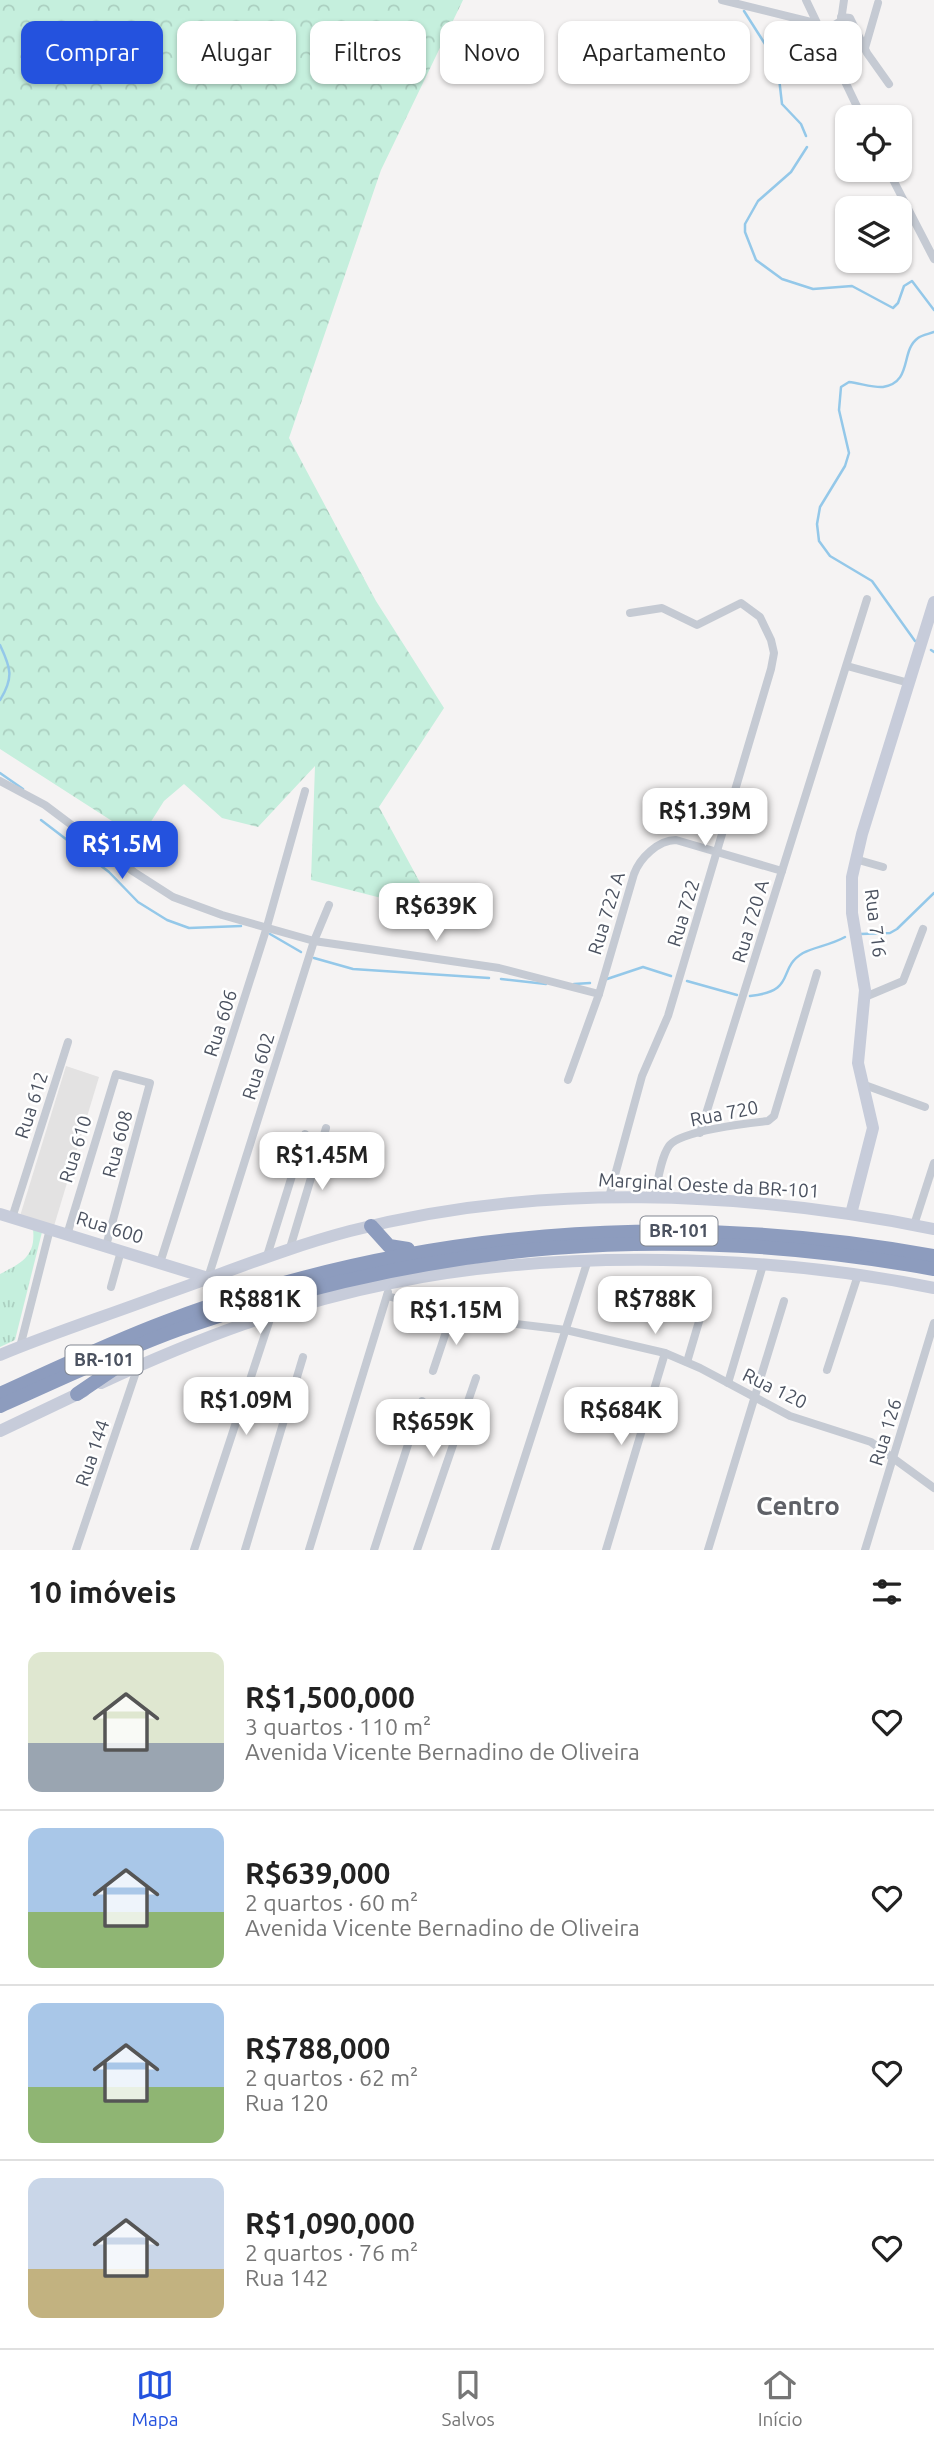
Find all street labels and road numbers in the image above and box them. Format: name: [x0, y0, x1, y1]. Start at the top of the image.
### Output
street label: Rua 722 A: [583, 868, 629, 957]
street label: Rua 720 A: [727, 876, 773, 965]
street label: Rua 722: [662, 877, 704, 949]
street label: Rua 716: [861, 887, 891, 959]
street label: Rua 606: [199, 987, 241, 1059]
street label: Rua 602: [237, 1030, 279, 1102]
street label: Rua 612: [10, 1069, 52, 1141]
street label: Rua 720: [688, 1096, 760, 1130]
street label: Rua 608: [97, 1108, 137, 1180]
street label: Rua 610: [54, 1113, 96, 1185]
street label: Marginal Oeste da BR-101: [598, 1168, 820, 1202]
street label: Rua 600: [74, 1206, 146, 1248]
road number: BR-101: [640, 1216, 718, 1246]
road number: BR-101: [66, 1345, 142, 1374]
street label: Rua 120: [739, 1363, 811, 1413]
street label: Rua 126: [864, 1396, 906, 1468]
street label: Rua 144: [70, 1417, 114, 1489]

